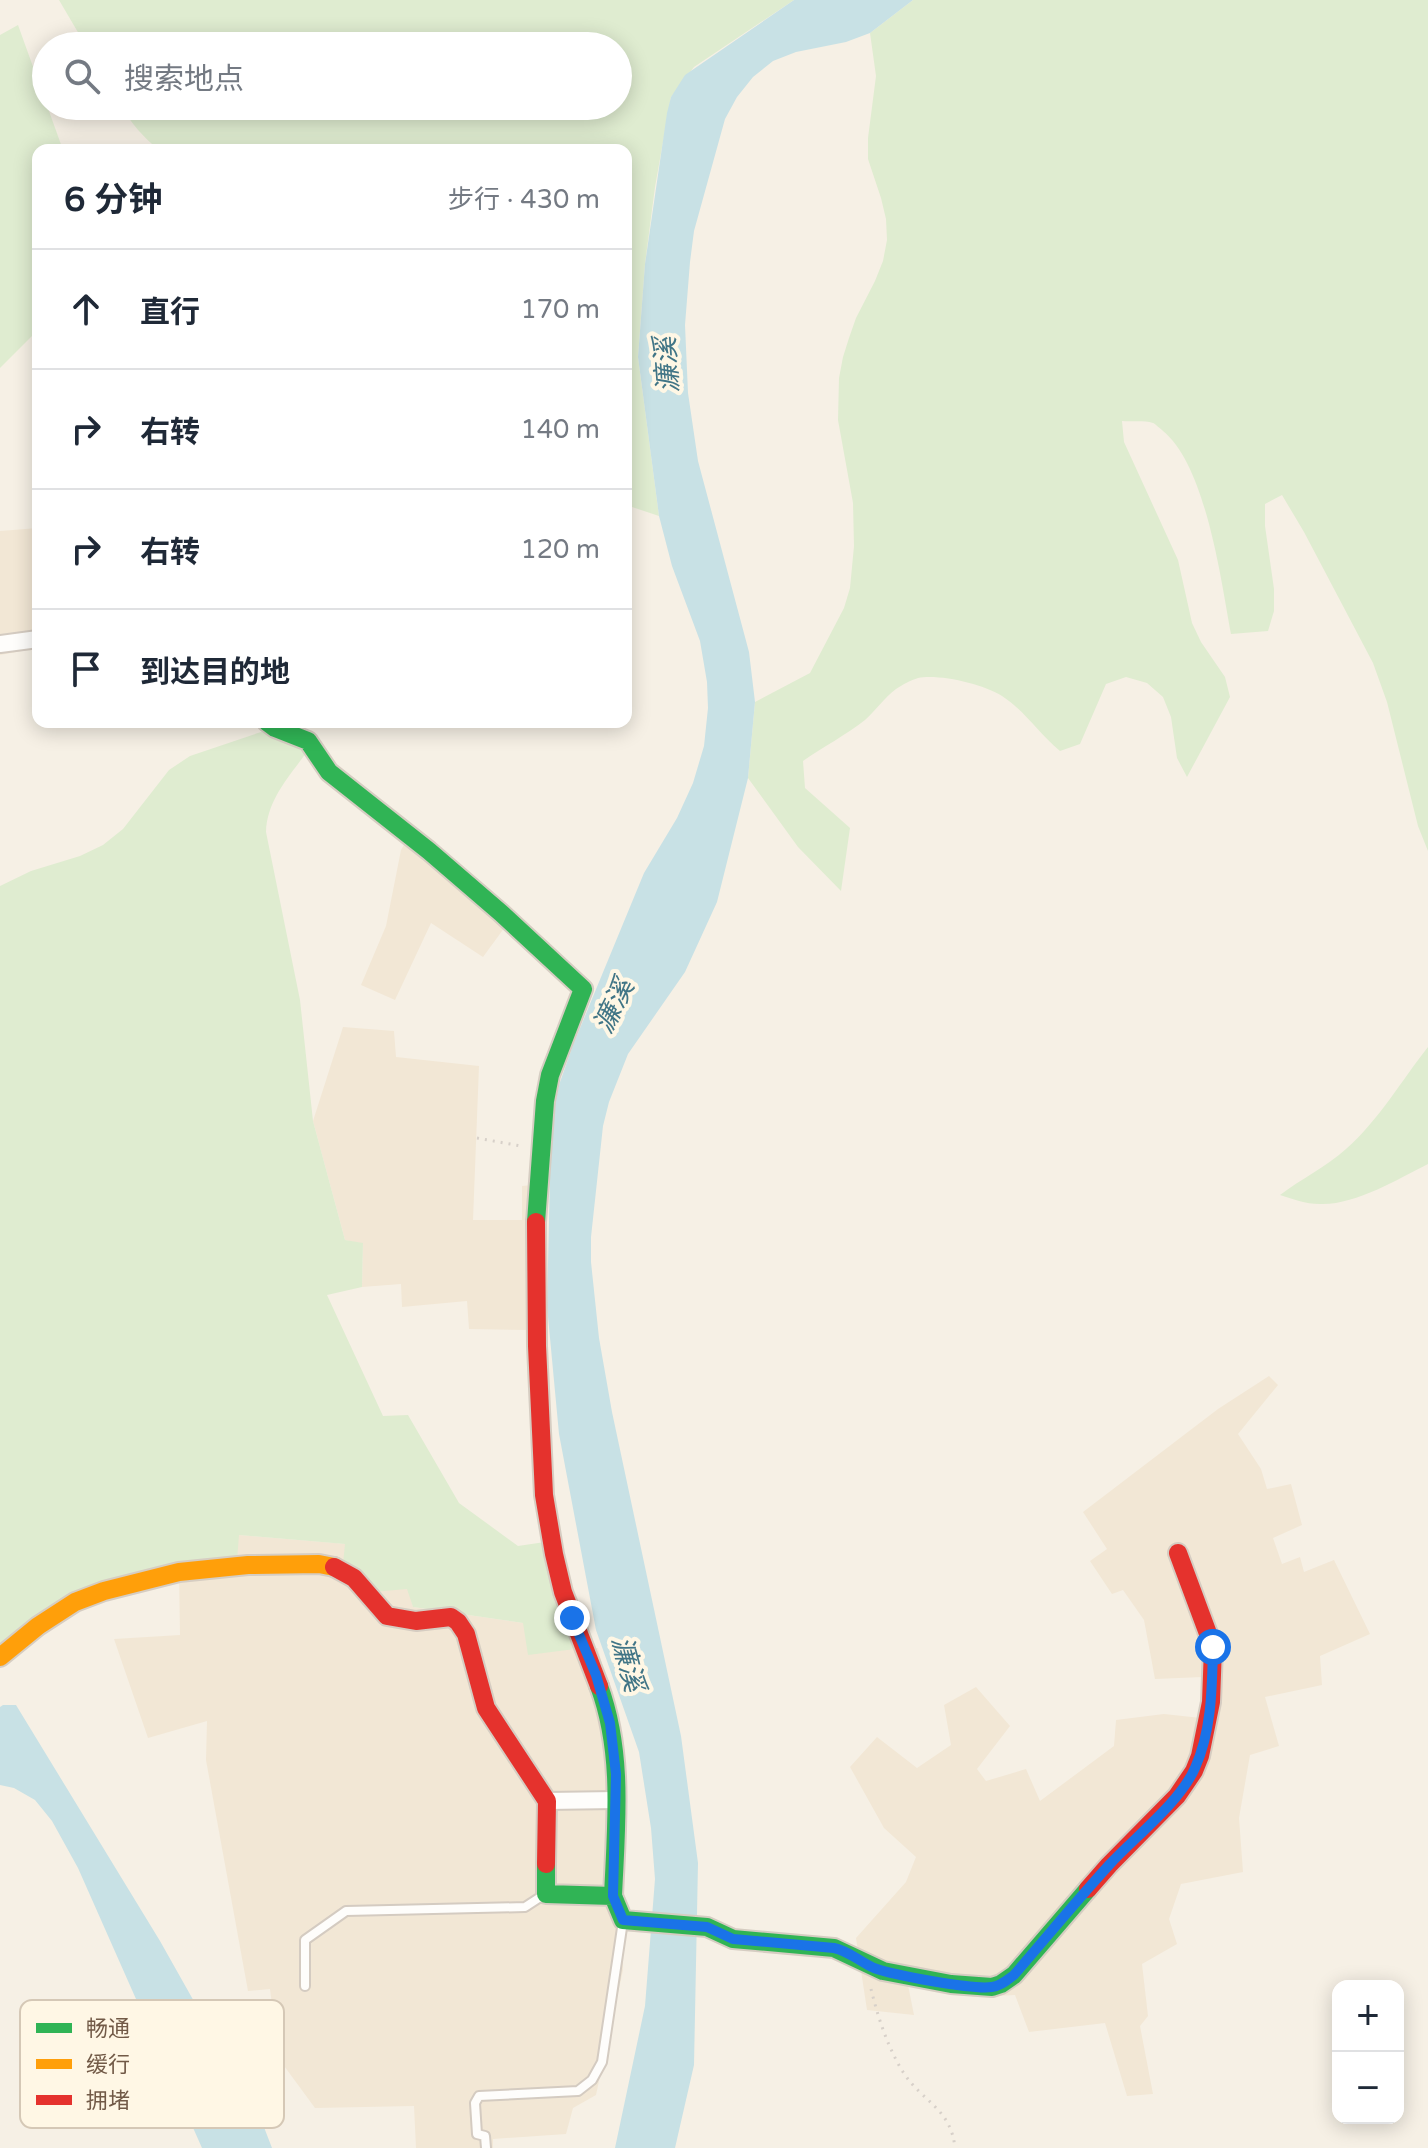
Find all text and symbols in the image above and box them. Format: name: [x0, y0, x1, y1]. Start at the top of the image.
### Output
search box: [32, 32, 632, 120]
icon: search: [60, 54, 104, 98]
text: 搜索地点: [124, 61, 244, 98]
text: 6 分钟: [64, 180, 162, 221]
text: 步行 · 430 m: [448, 184, 600, 215]
icon: ahead: [64, 287, 108, 331]
text: 直行: [140, 294, 200, 331]
text: 170 m: [520, 294, 600, 325]
water label: 濂溪: [648, 333, 686, 394]
icon: right: [64, 407, 108, 451]
text: 右转: [140, 414, 200, 451]
text: 140 m: [520, 414, 600, 445]
icon: right: [64, 527, 108, 571]
text: 右转: [140, 534, 200, 571]
text: 120 m: [520, 534, 600, 565]
icon: arrive: [64, 647, 108, 691]
text: 到达目的地: [140, 654, 290, 691]
water label: 濂溪: [586, 971, 643, 1039]
route end: [554, 1600, 590, 1636]
route start: [1195, 1629, 1231, 1665]
water label: 濂溪: [604, 1633, 652, 1698]
map controls: [1332, 1980, 1404, 2124]
button: +: [1332, 1980, 1404, 2052]
legend: [20, 2000, 284, 2128]
text: 畅通: [86, 2016, 130, 2042]
text: 缓行: [86, 2052, 130, 2078]
button: −: [1332, 2052, 1404, 2124]
text: 拥堵: [86, 2088, 130, 2114]

